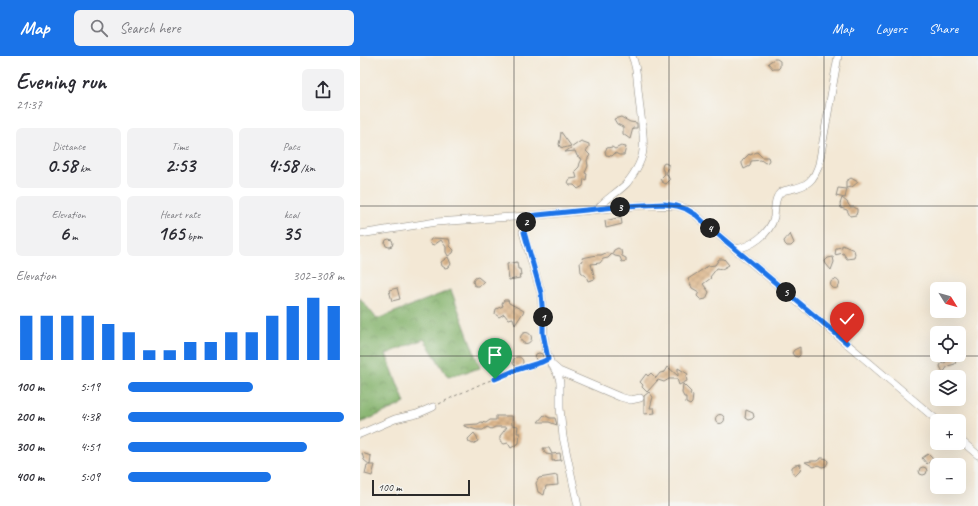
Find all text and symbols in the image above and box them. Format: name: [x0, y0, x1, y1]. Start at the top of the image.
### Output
search box: [74, 10, 354, 46]
text: Map: [20, 16, 50, 40]
icon: search: [88, 17, 110, 39]
text: Search here: [120, 19, 181, 38]
text: Map: [832, 20, 854, 37]
text: Layers: [876, 20, 907, 37]
text: Share: [929, 20, 958, 37]
text: Evening run: [16, 68, 106, 96]
button: share: [302, 69, 344, 111]
text: 21:37: [16, 97, 42, 113]
text: Distance: [52, 139, 85, 153]
text: Time: [172, 139, 188, 153]
text: Pace: [283, 139, 300, 153]
text: 0.58: [47, 153, 77, 178]
text: 2:53: [165, 153, 195, 178]
text: 4:58: [267, 153, 298, 178]
text: km: [77, 161, 91, 175]
text: /km: [298, 161, 315, 175]
pin: 3: [610, 197, 630, 217]
text: 3: [618, 200, 622, 214]
text: Elevation: [52, 207, 86, 221]
text: Heart rate: [160, 207, 200, 221]
text: kcal: [284, 207, 299, 221]
pin: 2: [516, 212, 536, 232]
text: 2: [524, 215, 528, 229]
pin: 4: [700, 218, 720, 238]
text: 6: [60, 221, 69, 246]
text: 165: [158, 221, 185, 246]
text: 35: [282, 221, 300, 246]
text: 4: [708, 221, 712, 235]
text: m: [69, 229, 78, 243]
text: bpm: [185, 229, 202, 243]
text: Elevation: [16, 268, 56, 284]
text: 302–308 m: [293, 268, 344, 284]
pin: 5: [776, 282, 796, 302]
north arrow: [930, 282, 966, 318]
map controls: [930, 282, 966, 494]
text: 5: [784, 285, 788, 299]
pin: [830, 302, 864, 343]
pin: 1: [533, 307, 553, 327]
icon: check: [836, 308, 858, 330]
text: 1: [541, 310, 545, 324]
button: locate: [930, 326, 966, 362]
pin: [478, 338, 512, 379]
icon: arrive: [484, 344, 506, 366]
button: layers: [930, 370, 966, 406]
text: 100 m: [16, 379, 44, 395]
text: 5:19: [80, 379, 100, 395]
text: 200 m: [16, 409, 44, 425]
text: 4:38: [80, 409, 100, 425]
button: +: [930, 414, 966, 450]
text: 300 m: [16, 439, 44, 455]
text: 4:51: [80, 439, 100, 455]
button: −: [930, 458, 966, 494]
text: 400 m: [16, 469, 44, 485]
text: 5:09: [80, 469, 100, 485]
scale bar: [372, 478, 470, 497]
text: 100 m: [378, 480, 402, 494]

